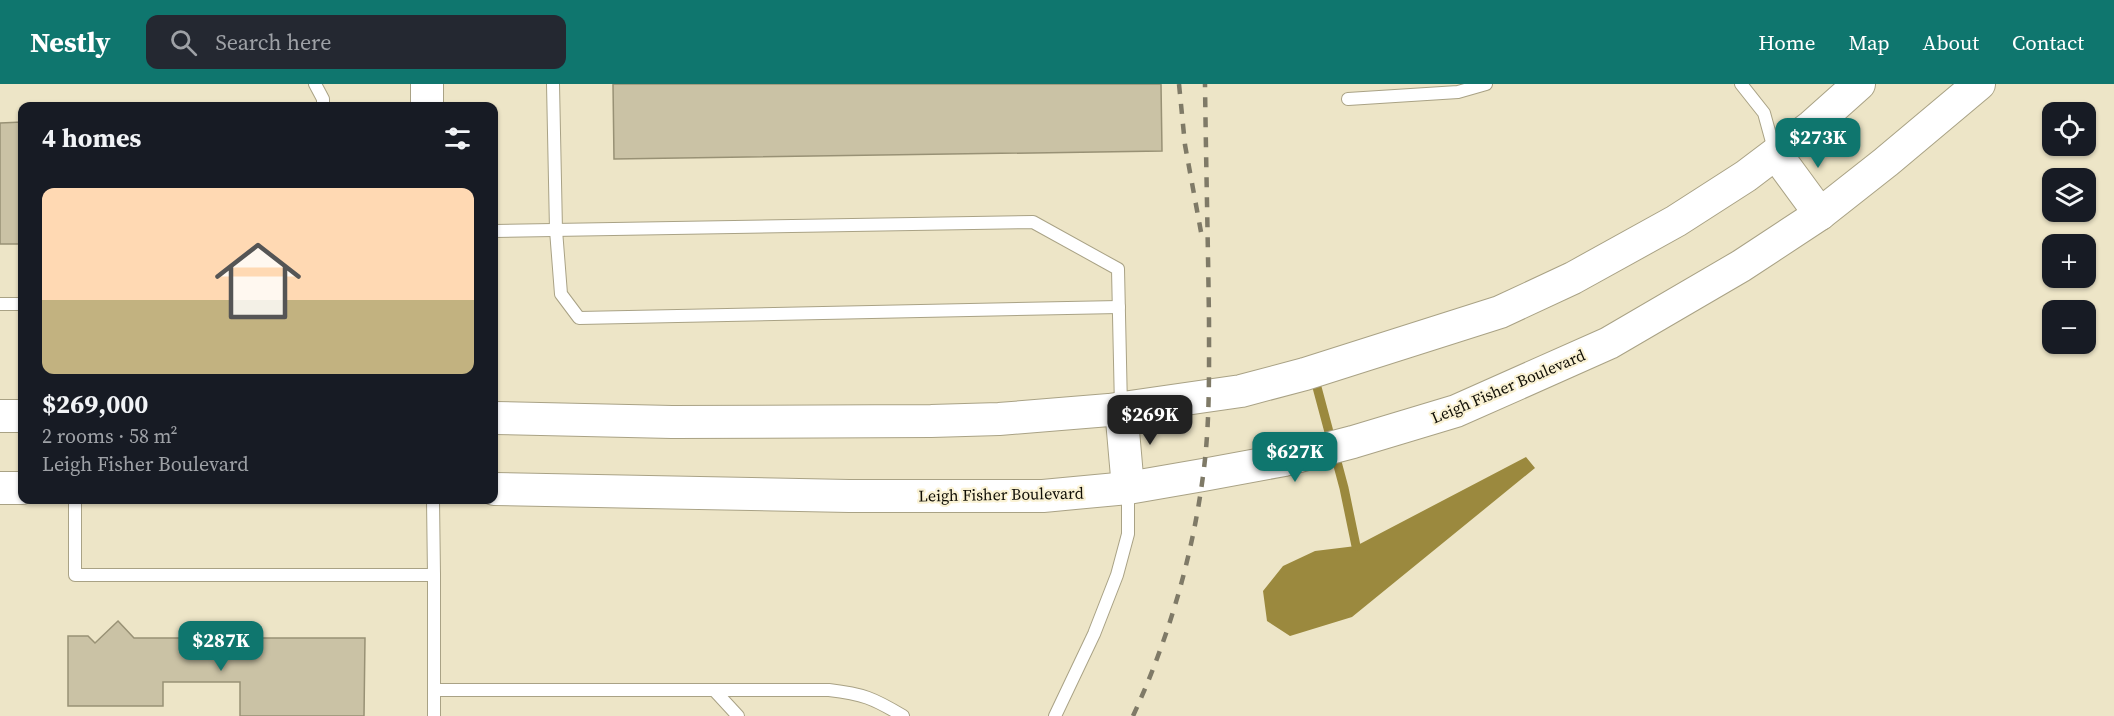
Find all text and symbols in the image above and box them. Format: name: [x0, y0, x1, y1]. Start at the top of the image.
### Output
search box: [146, 15, 566, 69]
text: Nestly: [30, 23, 110, 61]
icon: search: [167, 26, 200, 59]
text: Search here: [215, 27, 331, 57]
text: Home: [1758, 28, 1816, 57]
text: Map: [1849, 28, 1890, 57]
text: About: [1923, 28, 1979, 57]
text: Contact: [2012, 28, 2084, 57]
map controls: [2042, 102, 2096, 354]
button: locate: [2042, 102, 2096, 156]
pin: $273K: [1776, 118, 1860, 169]
text: 4 homes: [42, 120, 141, 156]
icon: filters: [441, 122, 474, 155]
text: $273K: [1789, 123, 1847, 151]
button: layers: [2042, 168, 2096, 222]
icon: home: [204, 227, 312, 335]
button: +: [2042, 234, 2096, 288]
button: −: [2042, 300, 2096, 354]
street label: Leigh Fisher Boulevard: [1428, 344, 1588, 428]
text: $269,000: [42, 386, 148, 422]
pin: $269K: [1108, 395, 1192, 446]
text: $269K: [1121, 400, 1179, 428]
text: 2 rooms · 58 m²: [42, 422, 178, 450]
pin: $627K: [1253, 432, 1337, 483]
text: $627K: [1266, 437, 1324, 465]
text: Leigh Fisher Boulevard: [42, 450, 249, 478]
street label: Leigh Fisher Boulevard: [918, 482, 1084, 506]
pin: $287K: [179, 621, 263, 672]
text: $287K: [192, 626, 250, 654]

